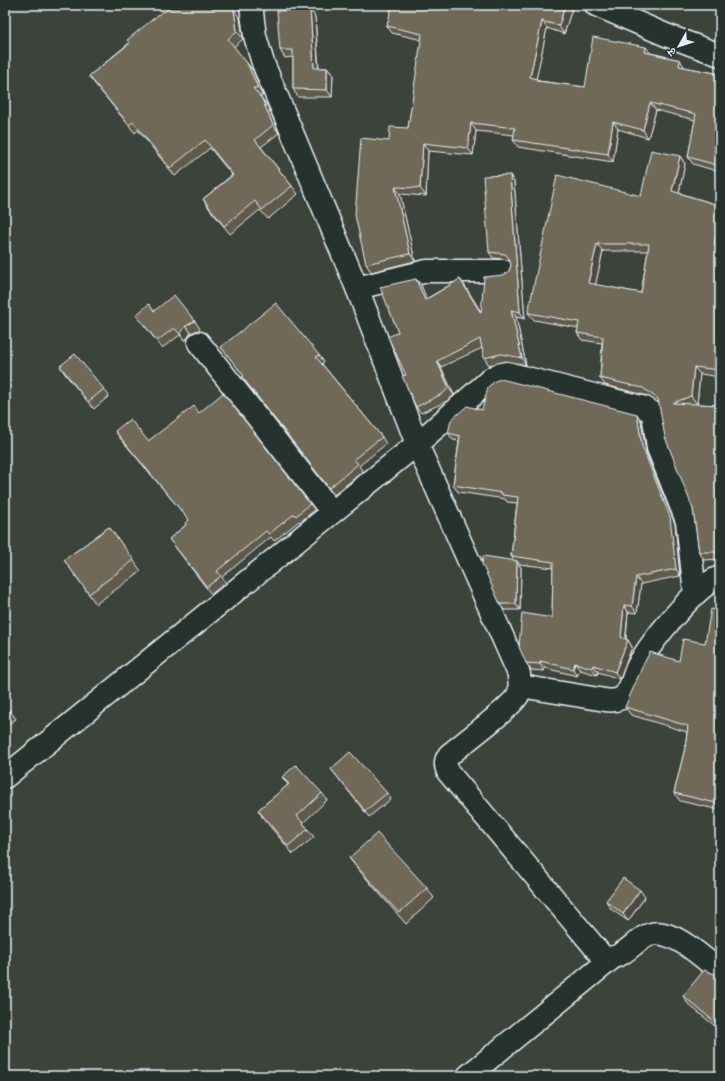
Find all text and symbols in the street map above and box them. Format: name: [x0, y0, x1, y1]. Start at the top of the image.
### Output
north arrow: [659, 26, 699, 66]
text: उ: [664, 43, 682, 59]

